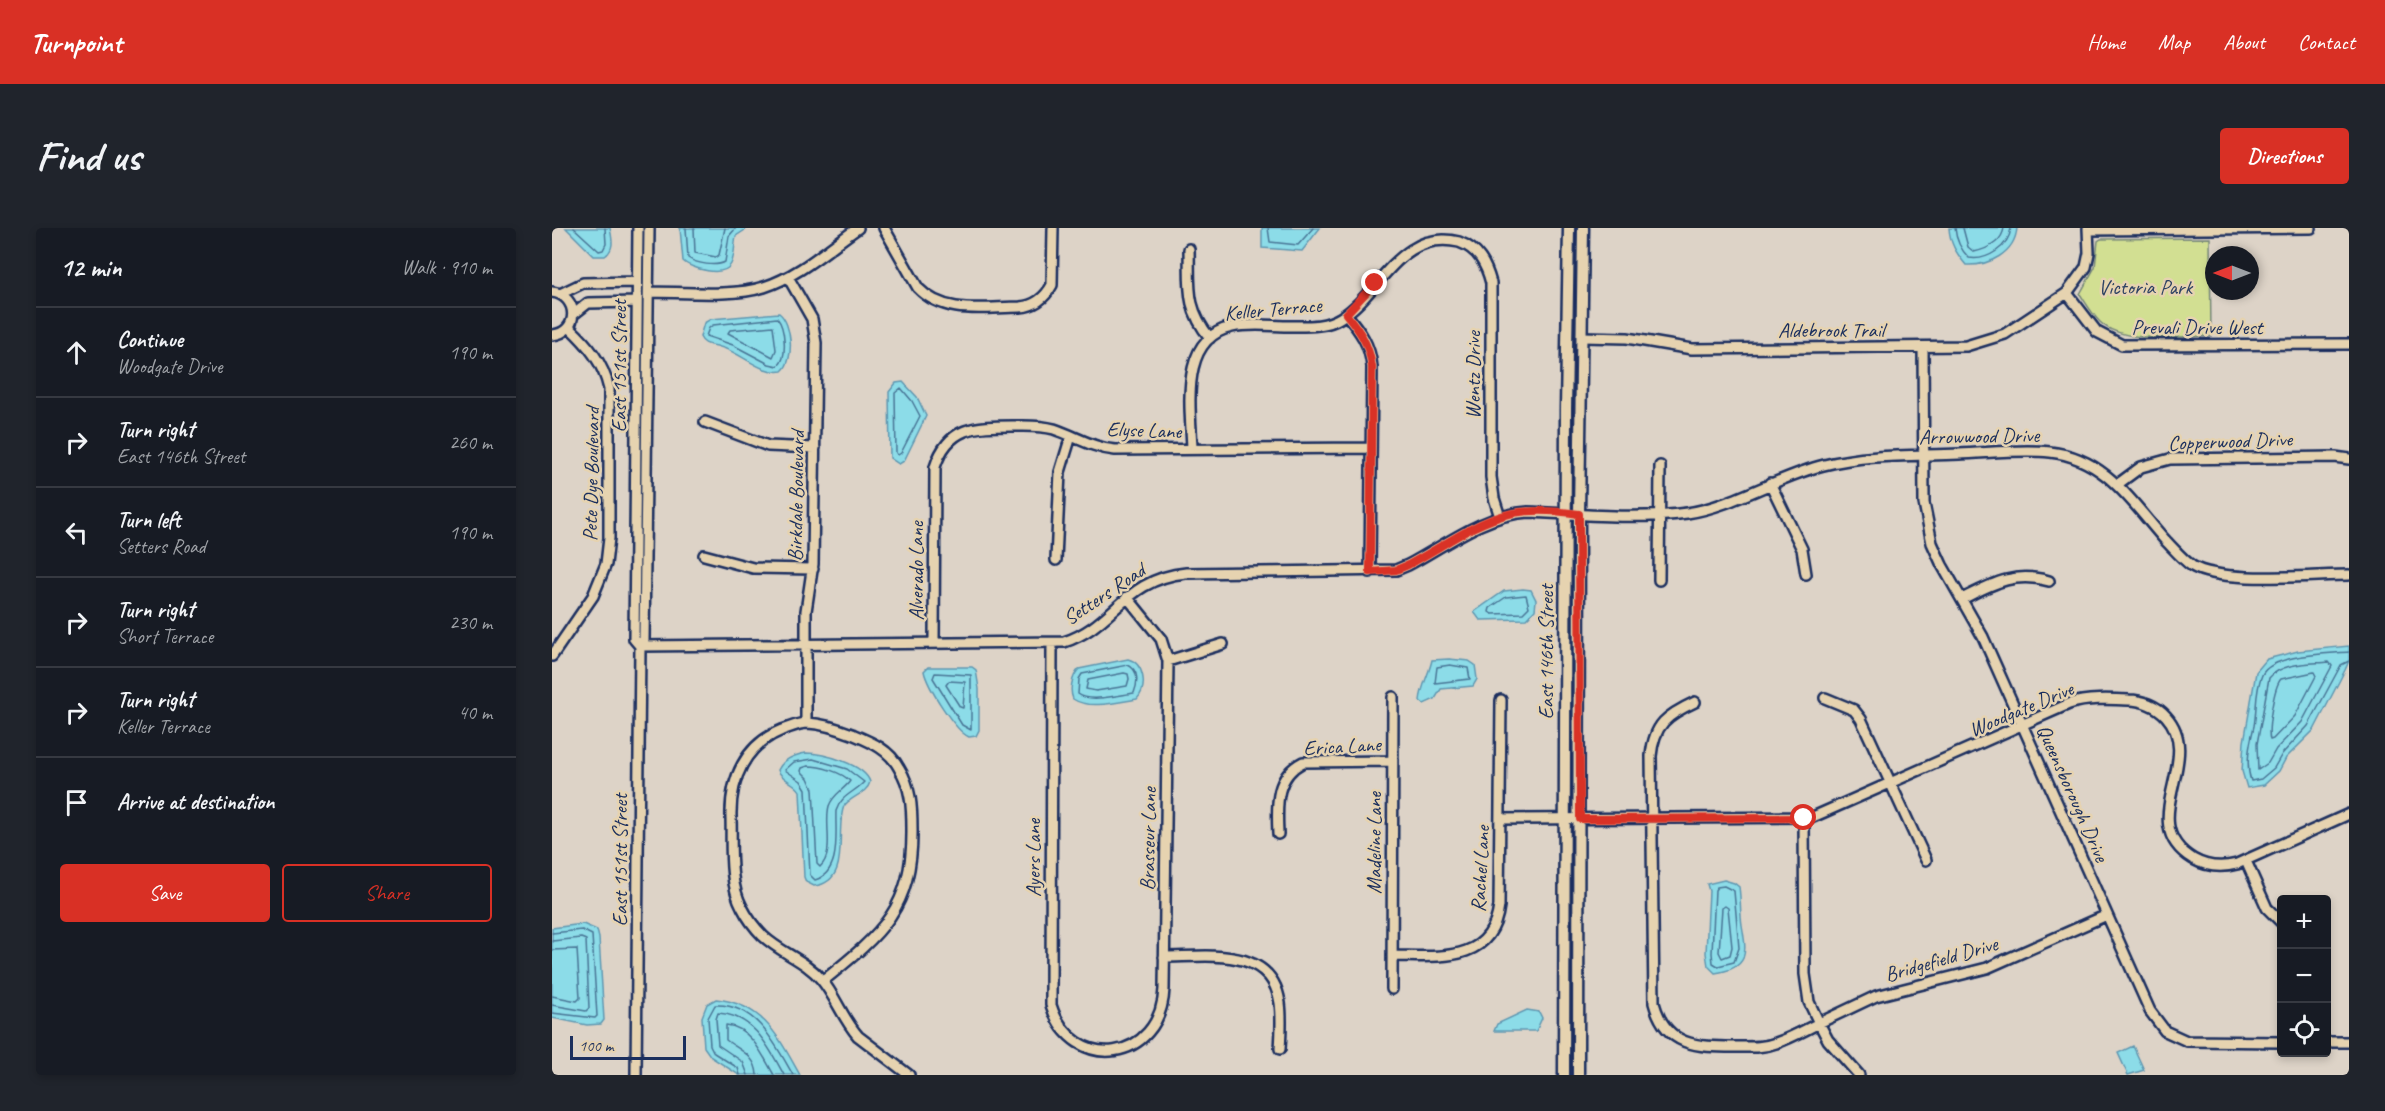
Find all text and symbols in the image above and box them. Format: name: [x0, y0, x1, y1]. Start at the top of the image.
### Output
text: Turnpoint: [30, 25, 122, 60]
text: Home: [2087, 29, 2125, 55]
text: Map: [2158, 29, 2190, 55]
text: About: [2223, 29, 2265, 55]
text: Contact: [2298, 29, 2355, 55]
button: Directions: [2220, 128, 2349, 184]
text: Find us: [36, 130, 141, 183]
north arrow: [2205, 246, 2259, 300]
text: 12 min: [60, 251, 122, 284]
text: Walk · 910 m: [402, 255, 492, 280]
route end: [1361, 269, 1387, 295]
park label: Victoria Park: [2098, 274, 2193, 300]
street label: Keller Terrace: [1223, 292, 1324, 326]
street label: East 151st Street: [606, 298, 632, 432]
street label: Prevali Drive West: [2132, 314, 2265, 340]
street label: Aldebrook Trail: [1778, 317, 1888, 343]
text: Continue: [117, 326, 183, 354]
street label: Wentz Drive: [1460, 330, 1486, 419]
icon: ahead: [60, 336, 93, 369]
text: 190 m: [449, 340, 492, 365]
text: Woodgate Drive: [117, 354, 222, 379]
street label: Pete Dye Boulevard: [577, 404, 605, 541]
text: Turn right: [117, 416, 194, 444]
street label: Elyse Lane: [1106, 416, 1183, 444]
street label: Arrowwood Drive: [1919, 422, 2041, 450]
icon: right: [60, 426, 93, 459]
street label: Copperwood Drive: [2168, 426, 2294, 456]
street label: Birkdale Boulevard: [782, 427, 810, 562]
text: 260 m: [449, 430, 492, 455]
text: East 146th Street: [117, 444, 245, 469]
text: Turn left: [117, 506, 181, 534]
icon: left: [60, 516, 93, 549]
text: 190 m: [449, 520, 492, 545]
street label: Alverado Lane: [903, 520, 929, 621]
text: Setters Road: [117, 534, 206, 559]
street label: Setters Road: [1058, 555, 1153, 631]
street label: East 146th Street: [1533, 583, 1559, 719]
text: Turn right: [117, 596, 194, 624]
icon: right: [60, 606, 93, 639]
text: 230 m: [449, 610, 492, 635]
text: Short Terrace: [117, 624, 213, 649]
street label: Woodgate Drive: [1965, 675, 2078, 743]
text: Turn right: [117, 686, 194, 714]
icon: right: [60, 696, 93, 729]
text: 40 m: [458, 700, 492, 725]
text: Keller Terrace: [117, 714, 210, 739]
street label: Queensborough Drive: [2031, 720, 2115, 867]
street label: Erica Lane: [1303, 731, 1384, 761]
icon: arrive: [60, 786, 93, 819]
street label: Brasseur Lane: [1134, 786, 1162, 891]
text: Arrive at destination: [117, 788, 274, 816]
street label: Madeline Lane: [1361, 791, 1387, 894]
street label: East 151st Street: [607, 792, 633, 926]
route start: [1790, 804, 1816, 830]
street label: Ayers Lane: [1020, 818, 1046, 897]
street label: Rachel Lane: [1465, 823, 1495, 913]
button: Save: [60, 864, 270, 922]
button: Share: [282, 864, 492, 922]
map controls: [2277, 895, 2331, 1057]
button: +: [2277, 895, 2331, 949]
street label: Bridgefield Drive: [1882, 930, 2001, 987]
button: −: [2277, 949, 2331, 1003]
button: locate: [2277, 1003, 2331, 1057]
scale bar: [570, 1033, 686, 1060]
text: 100 m: [579, 1036, 613, 1056]

